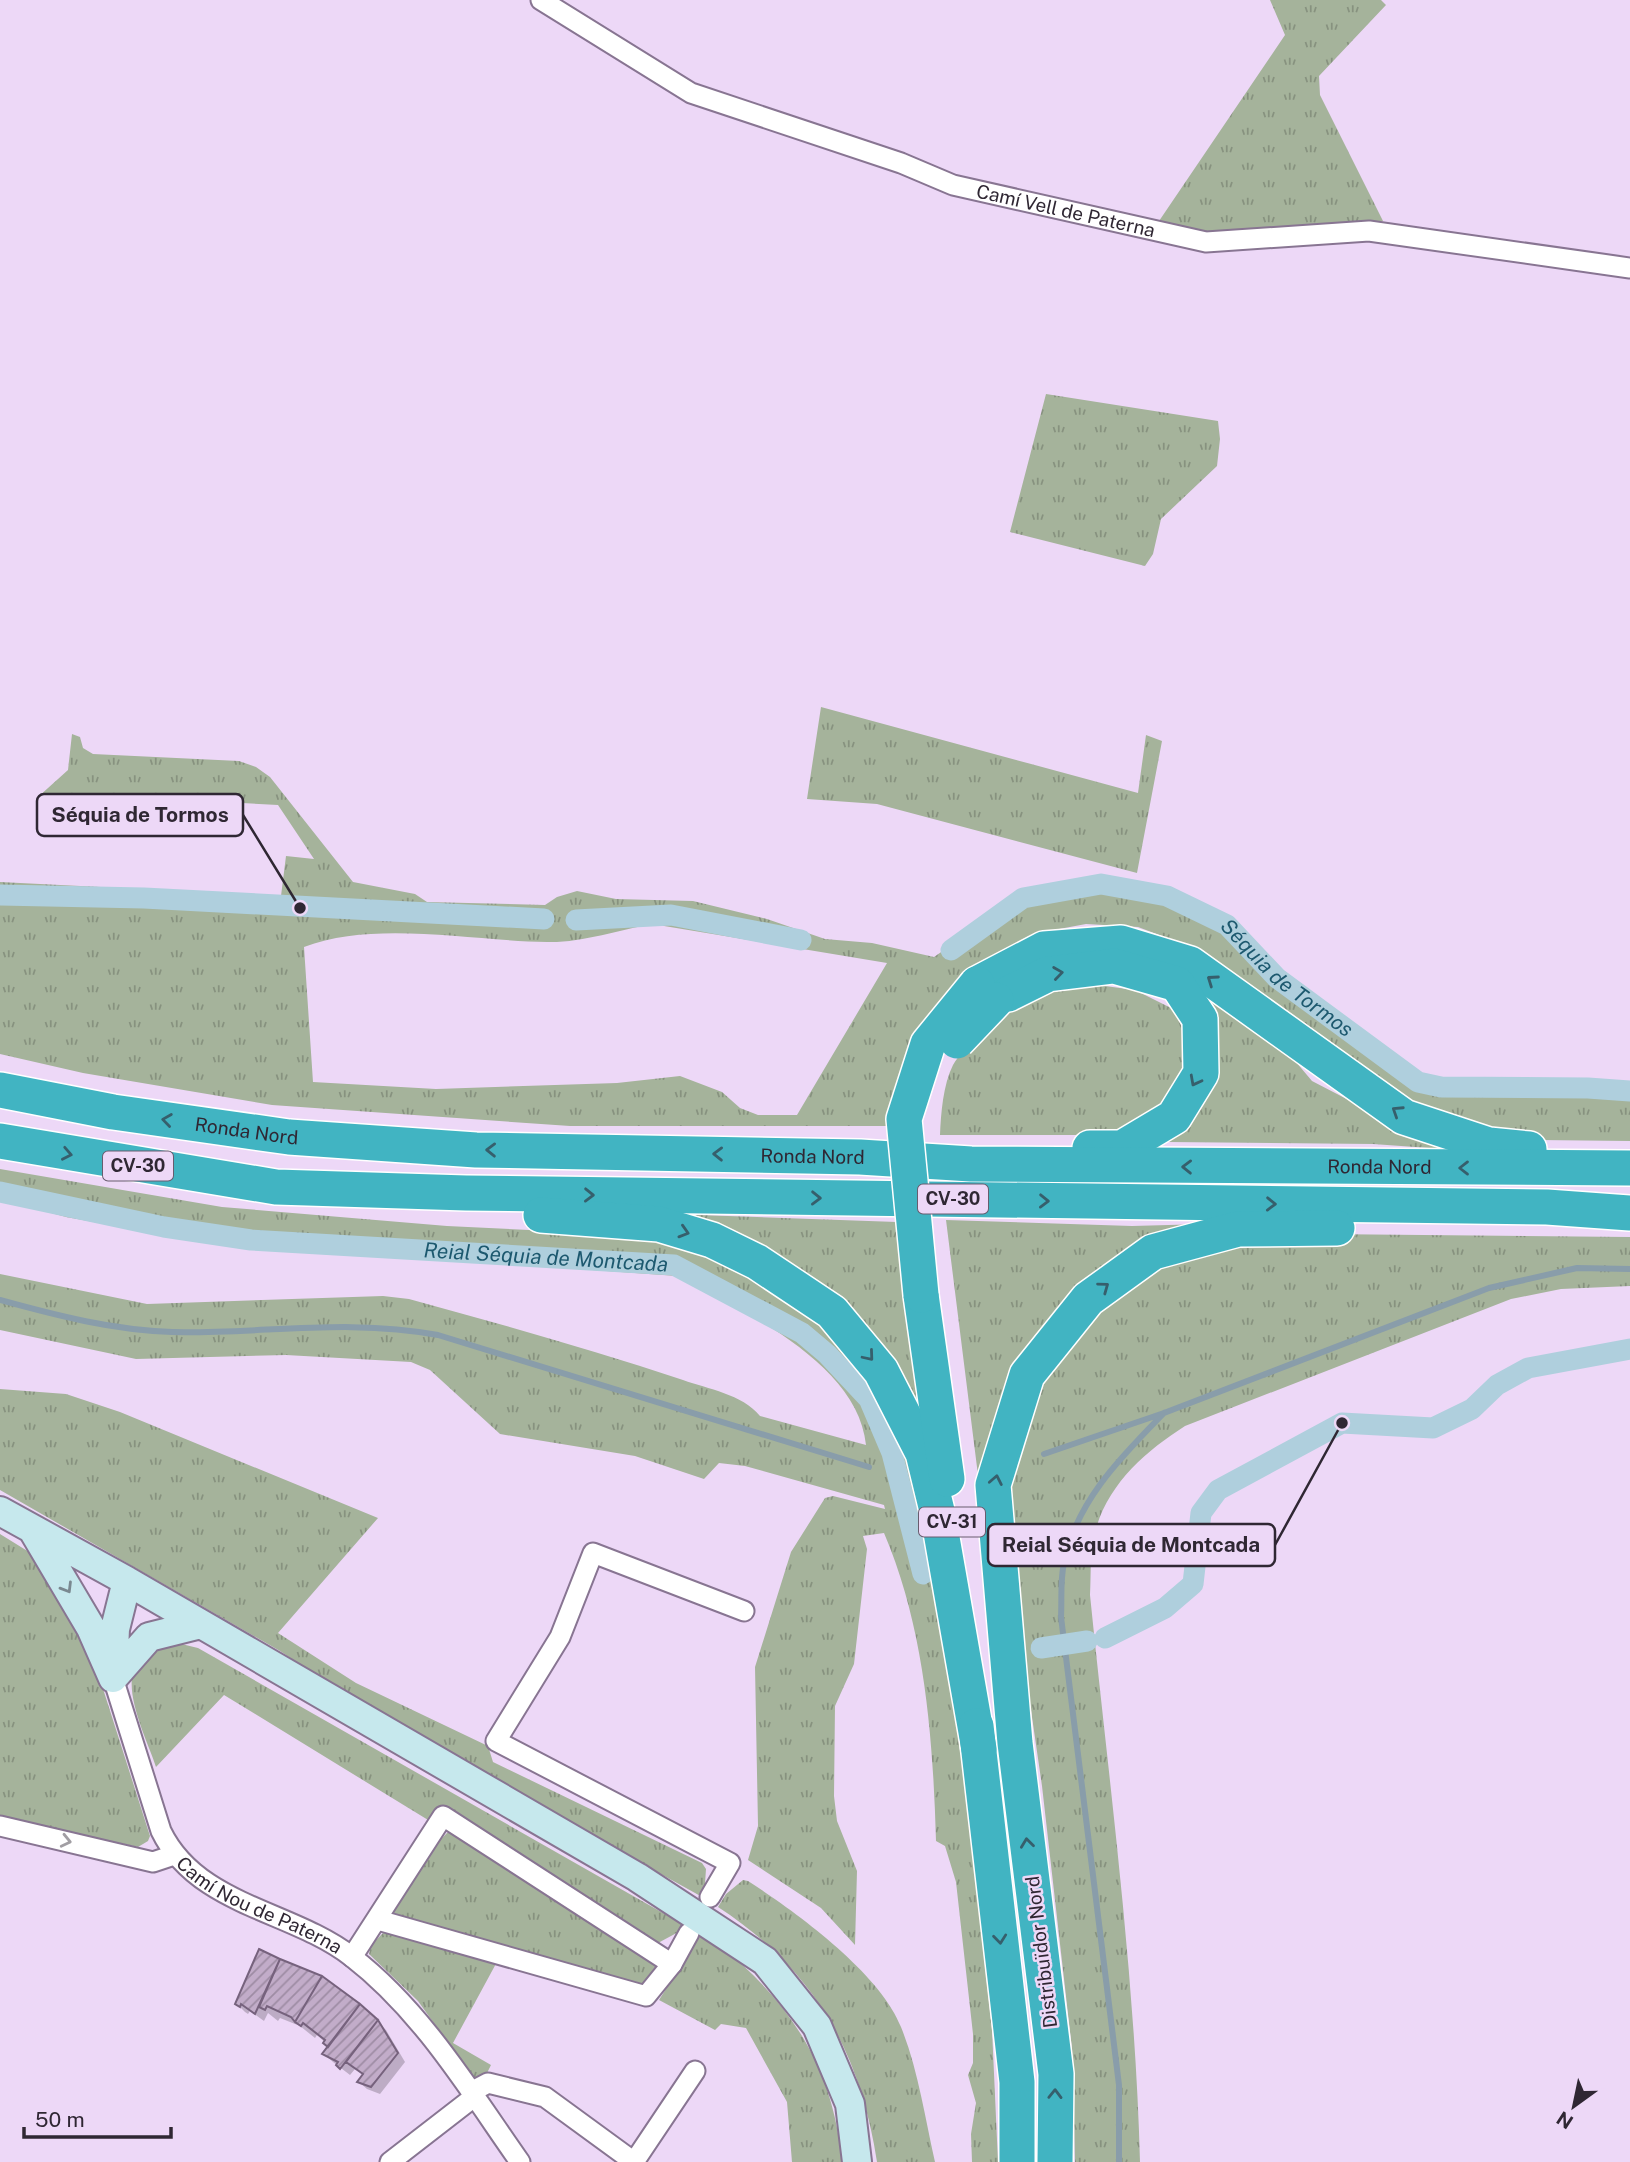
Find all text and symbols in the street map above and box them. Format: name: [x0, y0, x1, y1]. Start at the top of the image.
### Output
street label: Camí Vell de Paterna: [974, 180, 1157, 241]
callout: Séquia de Tormos: [37, 794, 243, 836]
text: Séquia de Tormos: [51, 802, 229, 827]
water label: Séquia de Tormos: [1216, 913, 1358, 1042]
one-way arrow: [1052, 966, 1064, 981]
one-way arrow: [1207, 976, 1220, 988]
one-way arrow: [1190, 1074, 1204, 1086]
one-way arrow: [1392, 1107, 1405, 1120]
one-way arrow: [161, 1113, 173, 1128]
street label: Ronda Nord: [193, 1113, 299, 1149]
one-way arrow: [485, 1142, 495, 1158]
street label: Ronda Nord: [760, 1144, 865, 1168]
one-way arrow: [61, 1146, 73, 1161]
one-way arrow: [712, 1147, 723, 1162]
road number: CV-30: [103, 1152, 173, 1181]
street label: Ronda Nord: [1327, 1155, 1432, 1178]
one-way arrow: [1182, 1159, 1192, 1175]
one-way arrow: [1458, 1160, 1469, 1176]
road number: CV-30: [918, 1184, 988, 1214]
one-way arrow: [584, 1187, 595, 1202]
one-way arrow: [811, 1190, 822, 1205]
one-way arrow: [1039, 1193, 1050, 1208]
one-way arrow: [1266, 1196, 1277, 1211]
one-way arrow: [677, 1224, 690, 1238]
water label: Reial Séquia de Montcada: [423, 1237, 669, 1277]
one-way arrow: [1096, 1283, 1109, 1295]
one-way arrow: [861, 1349, 874, 1361]
one-way arrow: [988, 1474, 1003, 1486]
road number: CV-31: [919, 1507, 985, 1536]
callout: Reial Séquia de Montcada: [988, 1524, 1275, 1566]
text: Reial Séquia de Montcada: [1002, 1532, 1260, 1557]
one-way arrow: [59, 1580, 72, 1593]
one-way arrow: [60, 1833, 72, 1848]
one-way arrow: [1020, 1838, 1035, 1849]
street label: Camí Nou de Paterna: [172, 1852, 346, 1958]
street label: Distribuïdor Nord: [1021, 1875, 1061, 2029]
one-way arrow: [993, 1933, 1008, 1944]
north arrow: [1539, 2071, 1609, 2141]
one-way arrow: [1048, 2088, 1063, 2099]
scale bar: [24, 2096, 172, 2140]
text: 50 m: [35, 2107, 85, 2132]
text: N: [1553, 2107, 1577, 2134]

